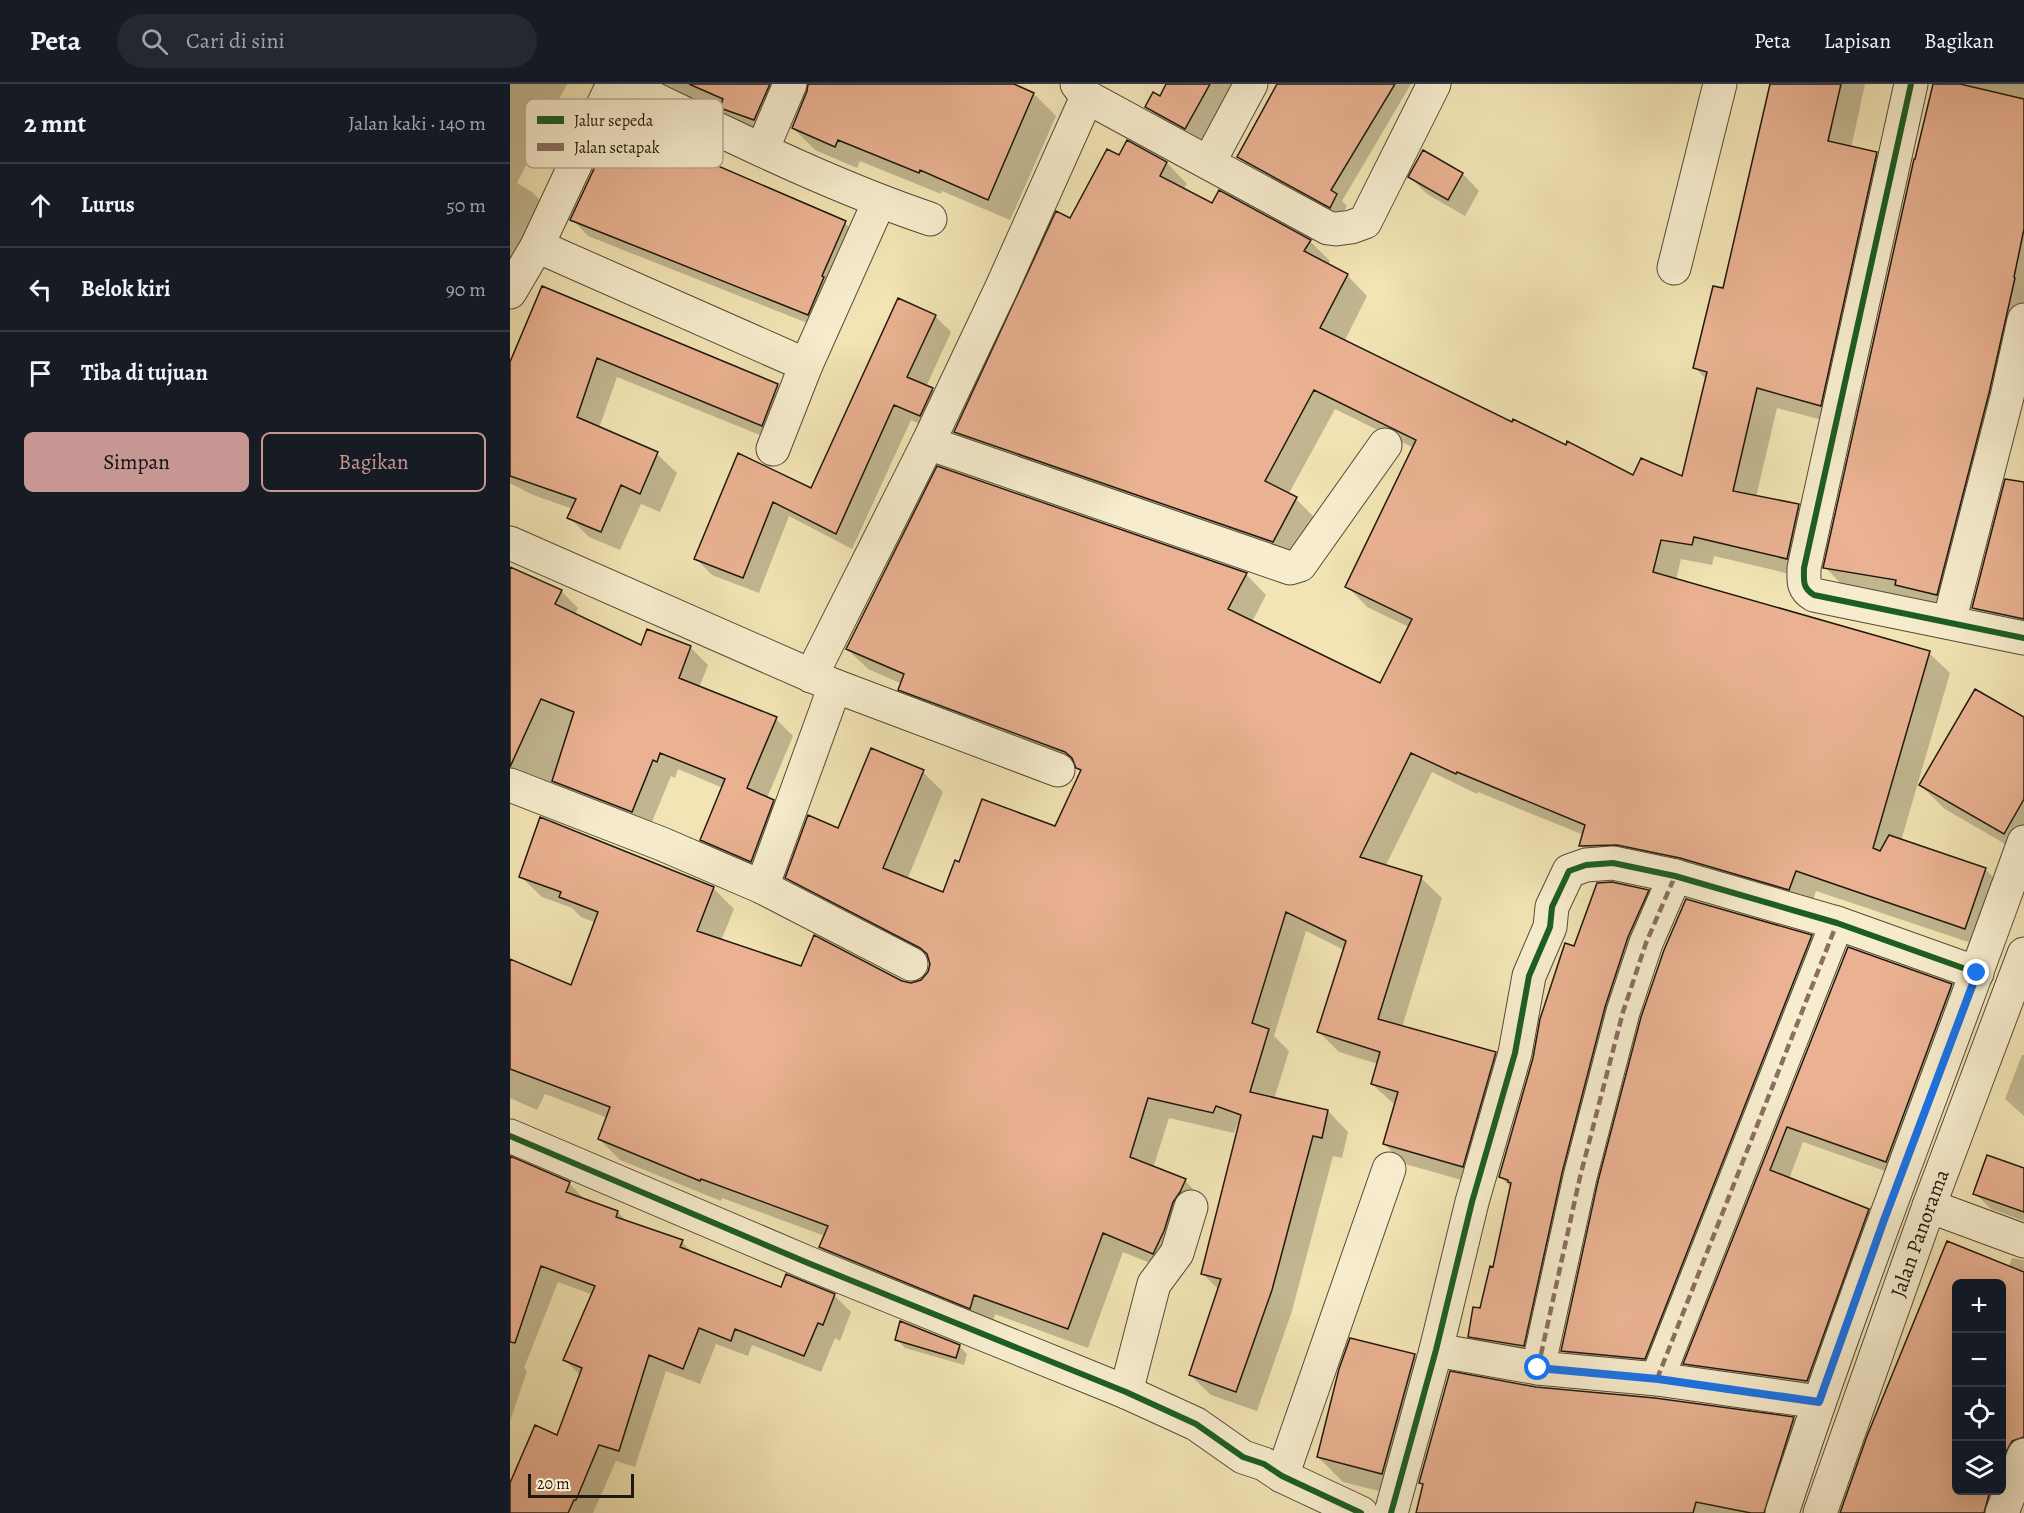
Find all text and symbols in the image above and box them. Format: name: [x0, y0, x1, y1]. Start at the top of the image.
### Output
search box: [117, 14, 537, 68]
text: Peta: [30, 22, 81, 60]
icon: search: [138, 25, 171, 58]
text: Cari di sini: [186, 26, 285, 56]
text: Peta: [1754, 27, 1791, 55]
text: Lapisan: [1824, 27, 1891, 55]
text: Bagikan: [1924, 27, 1994, 55]
legend: [525, 99, 723, 168]
text: 2 mnt: [24, 106, 86, 141]
text: Jalan kaki · 140 m: [348, 110, 486, 137]
text: Jalur sepeda: [574, 110, 654, 132]
text: Jalan setapak: [574, 137, 660, 159]
icon: ahead: [24, 189, 57, 222]
text: Lurus: [81, 190, 135, 220]
text: 50 m: [446, 192, 486, 219]
icon: left: [24, 273, 57, 306]
text: Belok kiri: [81, 274, 170, 304]
text: 90 m: [446, 276, 486, 303]
icon: arrive: [24, 357, 57, 390]
text: Tiba di tujuan: [81, 358, 208, 388]
button: Simpan: [24, 432, 249, 492]
button: Bagikan: [261, 432, 486, 492]
route end: [1963, 959, 1989, 985]
street label: Jalan Panorama: [1884, 1165, 1956, 1301]
map controls: [1952, 1279, 2006, 1495]
button: +: [1952, 1279, 2006, 1333]
button: −: [1952, 1333, 2006, 1387]
route start: [1524, 1354, 1550, 1380]
button: locate: [1952, 1387, 2006, 1441]
button: layers: [1952, 1441, 2006, 1495]
scale bar: [528, 1471, 634, 1498]
text: 20 m: [537, 1473, 570, 1495]

